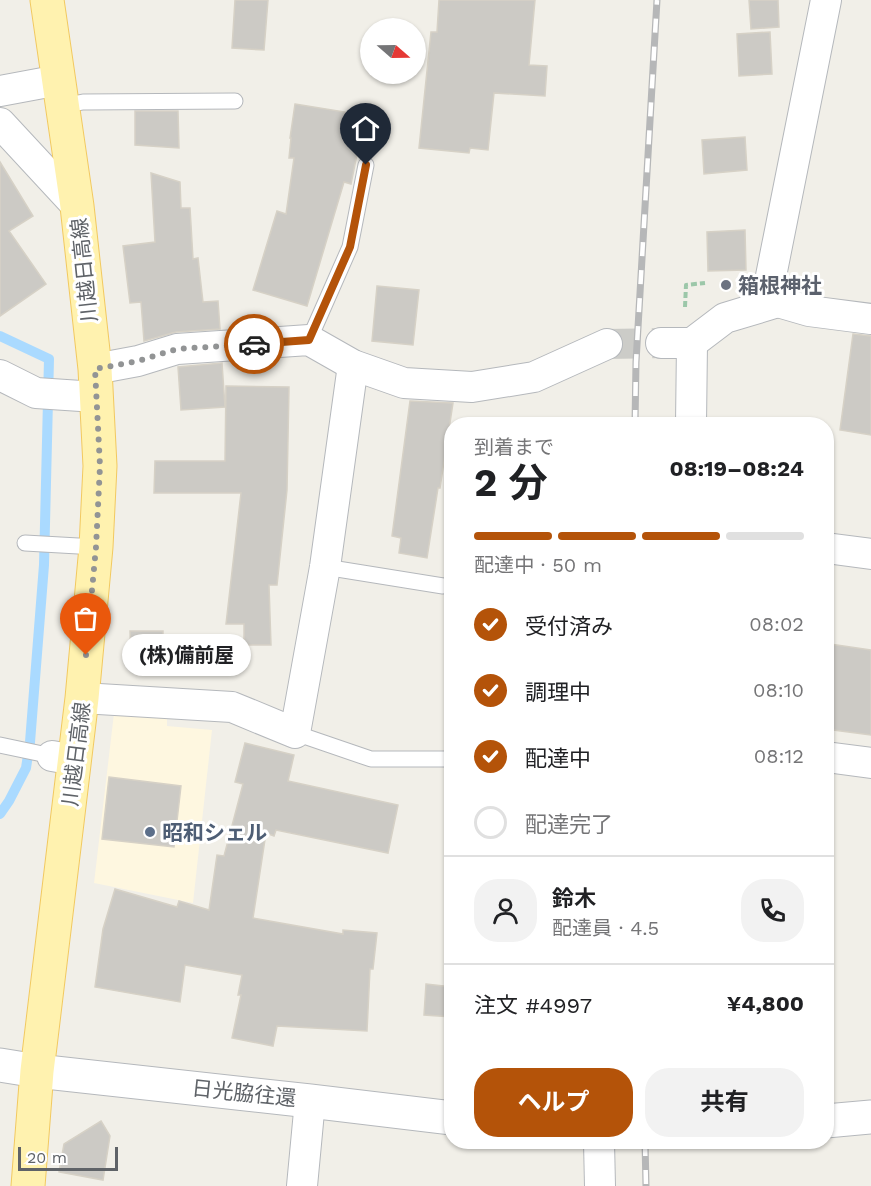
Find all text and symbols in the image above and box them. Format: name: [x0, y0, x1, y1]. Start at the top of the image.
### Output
north arrow: [360, 18, 426, 84]
map controls: [360, 18, 426, 84]
pin: [340, 103, 391, 165]
icon: home: [349, 112, 382, 145]
street label: 川越日高線: [66, 216, 102, 324]
place label: 箱根神社: [738, 273, 822, 298]
marker: 箱根神社: [719, 278, 733, 292]
courier: [224, 314, 284, 374]
icon: car: [238, 328, 271, 361]
text: 到着まで: [474, 435, 554, 459]
text: 08:19–08:24: [669, 456, 804, 481]
text: 2 分: [474, 460, 547, 505]
text: 配達中 · 50 m: [474, 553, 602, 577]
pin: [60, 593, 111, 655]
icon: bag: [69, 602, 102, 635]
icon: check: [474, 608, 507, 641]
text: 08:02: [749, 612, 804, 636]
text: 受付済み: [525, 614, 613, 639]
callout: (株)備前屋: [122, 634, 251, 676]
text: (株)備前屋: [139, 643, 234, 667]
icon: check: [474, 674, 507, 707]
text: 08:10: [753, 678, 804, 702]
text: 調理中: [525, 680, 591, 705]
street label: 川越日高線: [57, 700, 95, 808]
icon: check: [474, 740, 507, 773]
text: 08:12: [754, 744, 804, 768]
text: 配達中: [525, 746, 591, 771]
text: 配達完了: [525, 812, 613, 837]
place label: 昭和シェル: [162, 820, 267, 845]
marker: 昭和シェル: [143, 825, 157, 839]
button: person: [474, 879, 537, 942]
button: phone: [741, 879, 804, 942]
text: 鈴木: [552, 886, 596, 911]
text: 配達員 · 4.5: [552, 916, 659, 940]
text: ¥4,800: [727, 991, 804, 1016]
text: 注文 #4997: [474, 993, 592, 1018]
button: ヘルプ: [474, 1068, 633, 1137]
button: 共有: [645, 1068, 804, 1137]
street label: 日光脇往還: [190, 1075, 298, 1111]
scale bar: [18, 1144, 118, 1172]
text: 20 m: [27, 1148, 67, 1167]

